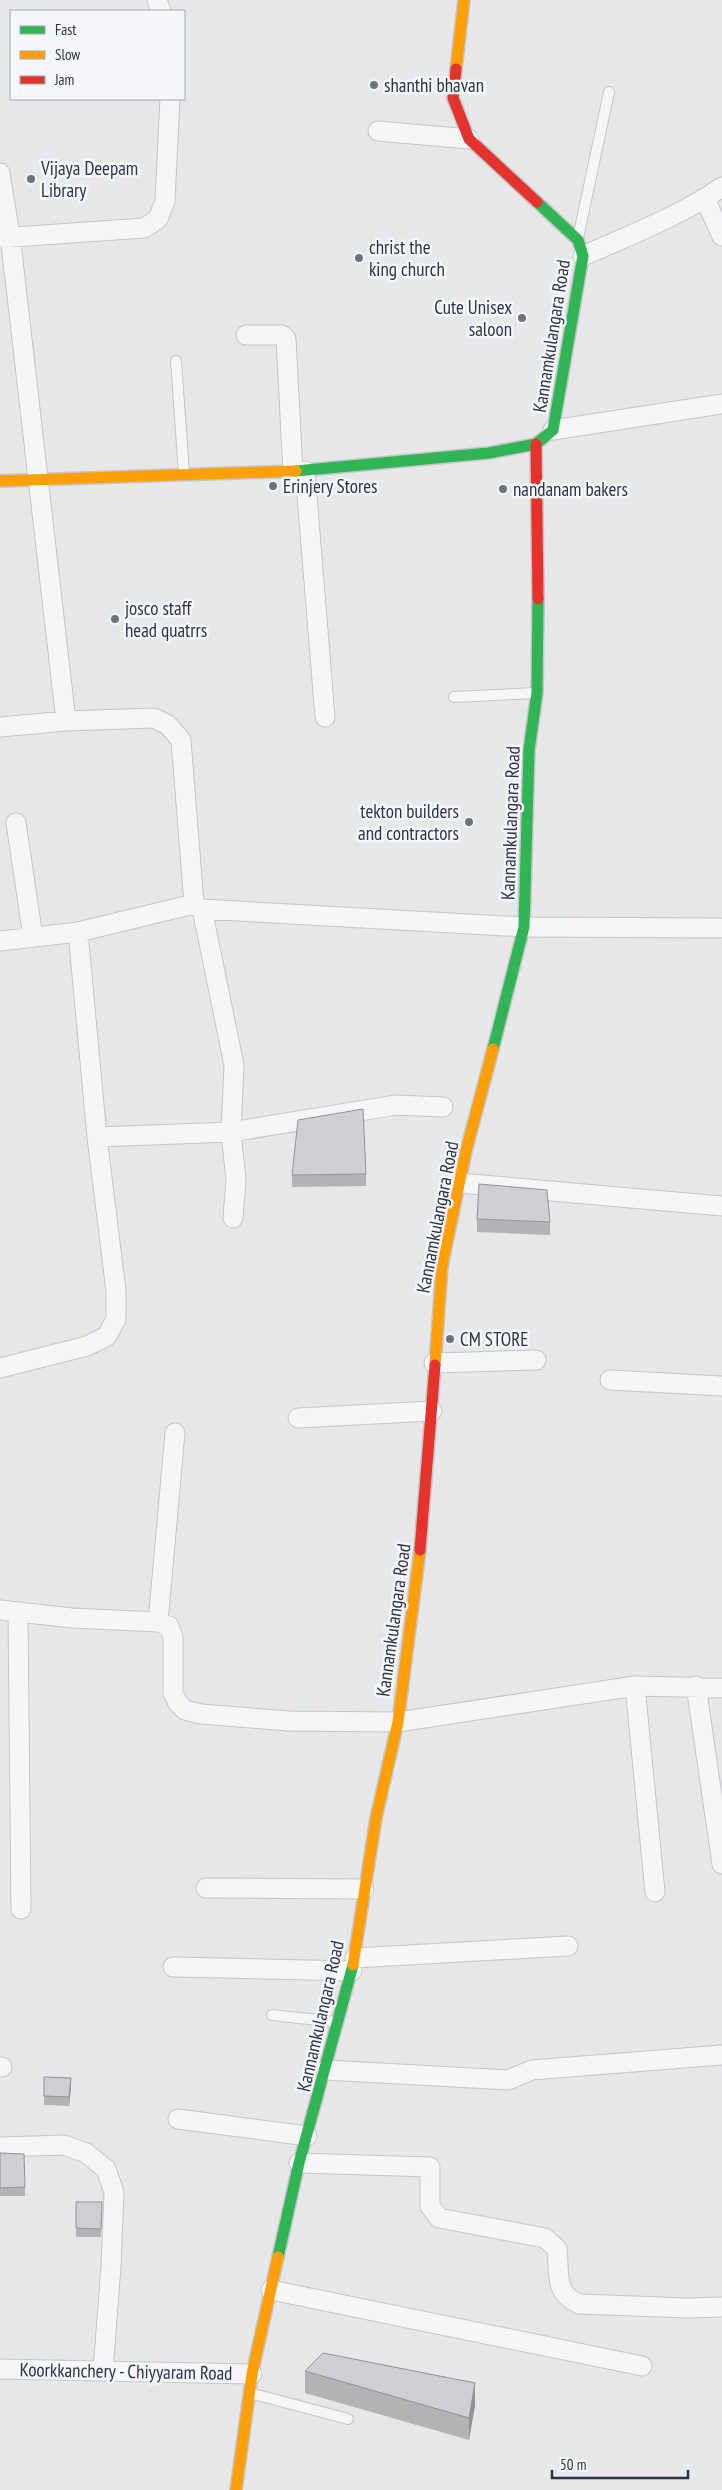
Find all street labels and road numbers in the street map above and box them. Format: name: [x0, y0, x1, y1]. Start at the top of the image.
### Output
street label: Kannamkulangara Road: [527, 258, 575, 414]
street label: Kannamkulangara Road: [495, 745, 525, 901]
street label: Kannamkulangara Road: [411, 1139, 463, 1295]
street label: Kannamkulangara Road: [370, 1542, 416, 1698]
street label: Kannamkulangara Road: [291, 1938, 349, 2094]
street label: Koorkkanchery - Chiyyaram Road: [19, 2357, 233, 2385]

